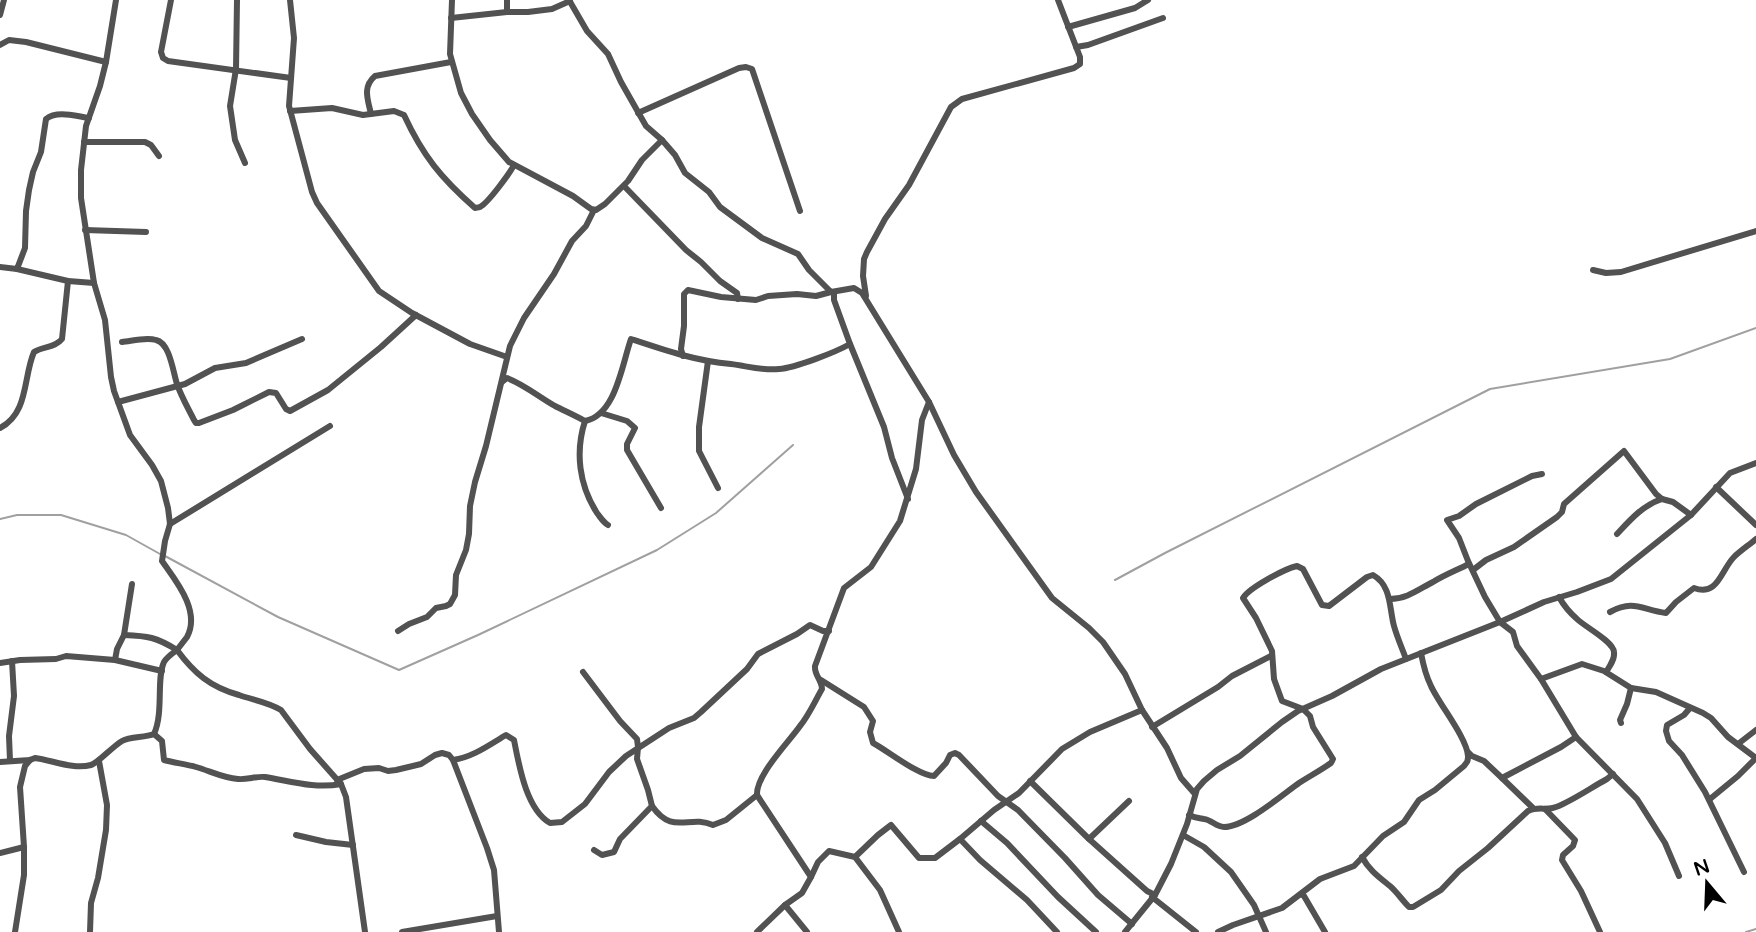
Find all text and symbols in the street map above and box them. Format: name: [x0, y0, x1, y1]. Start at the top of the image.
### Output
north arrow: [1672, 848, 1742, 918]
text: N: [1691, 855, 1713, 881]

